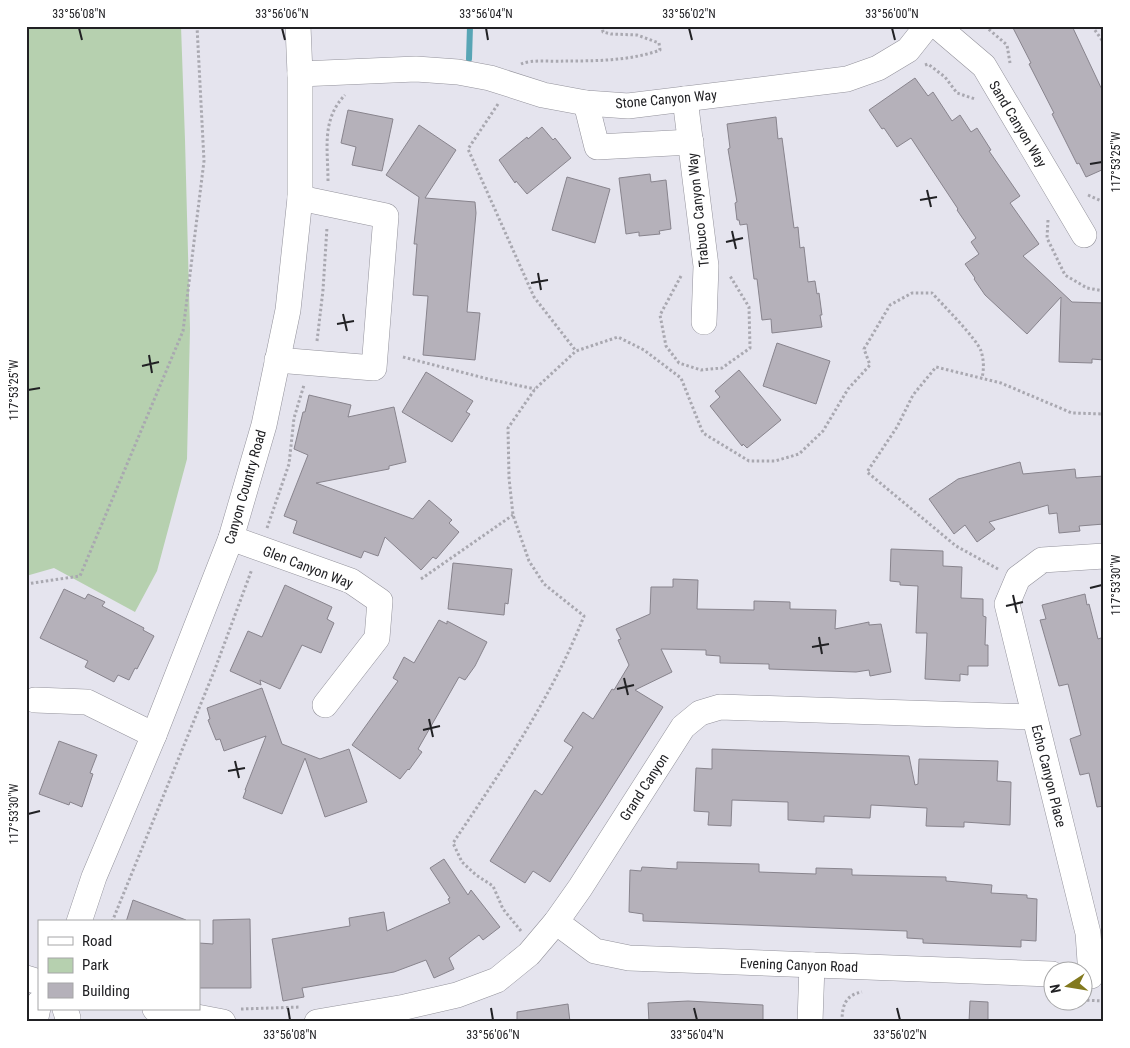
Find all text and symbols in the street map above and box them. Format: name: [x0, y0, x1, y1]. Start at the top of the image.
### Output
text: 33°56'08"N: [52, 7, 106, 21]
text: 33°56'06"N: [255, 7, 309, 21]
text: 33°56'04"N: [459, 7, 513, 21]
text: 33°56'02"N: [662, 7, 716, 21]
text: 33°56'00"N: [865, 7, 919, 21]
street label: Sand Canyon Way: [986, 78, 1050, 170]
street label: Stone Canyon Way: [615, 87, 718, 111]
text: 117°53'25"W: [1109, 131, 1123, 193]
street label: Trabuco Canyon Way: [684, 152, 712, 268]
text: 117°53'25"W: [7, 359, 21, 421]
street label: Canyon Country Road: [221, 428, 269, 546]
street label: Glen Canyon Way: [261, 542, 355, 592]
text: 117°53'30"W: [1109, 554, 1123, 616]
street label: Echo Canyon Place: [1029, 723, 1070, 829]
street label: Grand Canyon: [616, 750, 672, 824]
text: 117°53'30"W: [7, 783, 21, 845]
legend: [38, 920, 200, 1010]
text: Road: [82, 932, 112, 950]
street label: Evening Canyon Road: [740, 955, 858, 975]
text: Park: [82, 956, 109, 974]
north arrow: [1042, 960, 1092, 1010]
text: Building: [82, 982, 130, 1000]
text: N: [1047, 983, 1064, 995]
text: 33°56'08"N: [263, 1028, 317, 1042]
text: 33°56'06"N: [466, 1028, 520, 1042]
text: 33°56'04"N: [670, 1028, 724, 1042]
text: 33°56'02"N: [873, 1028, 927, 1042]

